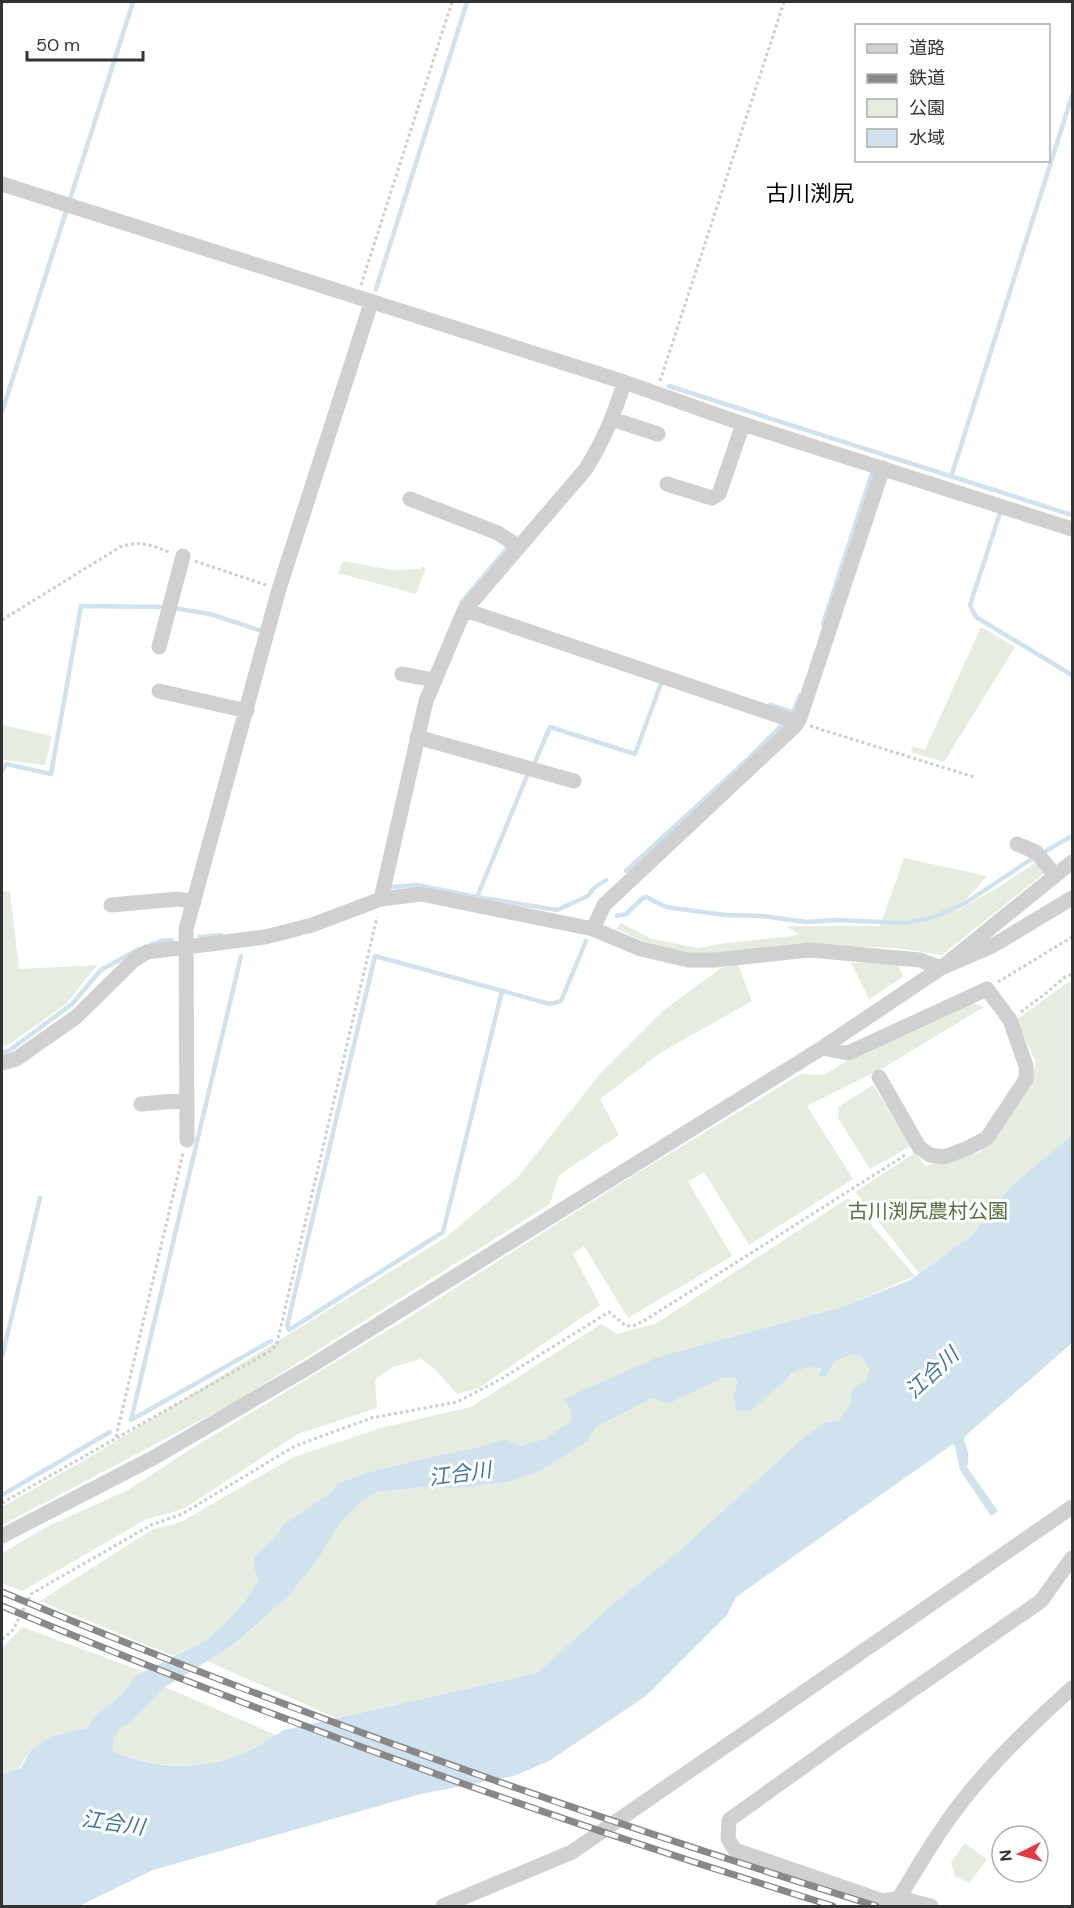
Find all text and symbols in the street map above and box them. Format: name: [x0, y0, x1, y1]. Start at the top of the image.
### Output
scale bar: [27, 24, 142, 62]
legend: [855, 24, 1050, 162]
text: 50 m: [36, 33, 80, 57]
text: 道路: [909, 36, 945, 60]
text: 鉄道: [909, 66, 945, 90]
text: 公園: [909, 96, 945, 120]
text: 水域: [909, 126, 945, 150]
district label: 古川渕尻: [766, 179, 854, 208]
park label: 古川渕尻農村公園: [848, 1198, 1008, 1224]
water label: 江合川: [899, 1340, 966, 1405]
water label: 江合川: [427, 1455, 495, 1492]
water label: 江合川: [80, 1805, 148, 1842]
north arrow: [990, 1824, 1050, 1884]
text: N: [995, 1849, 1017, 1862]

